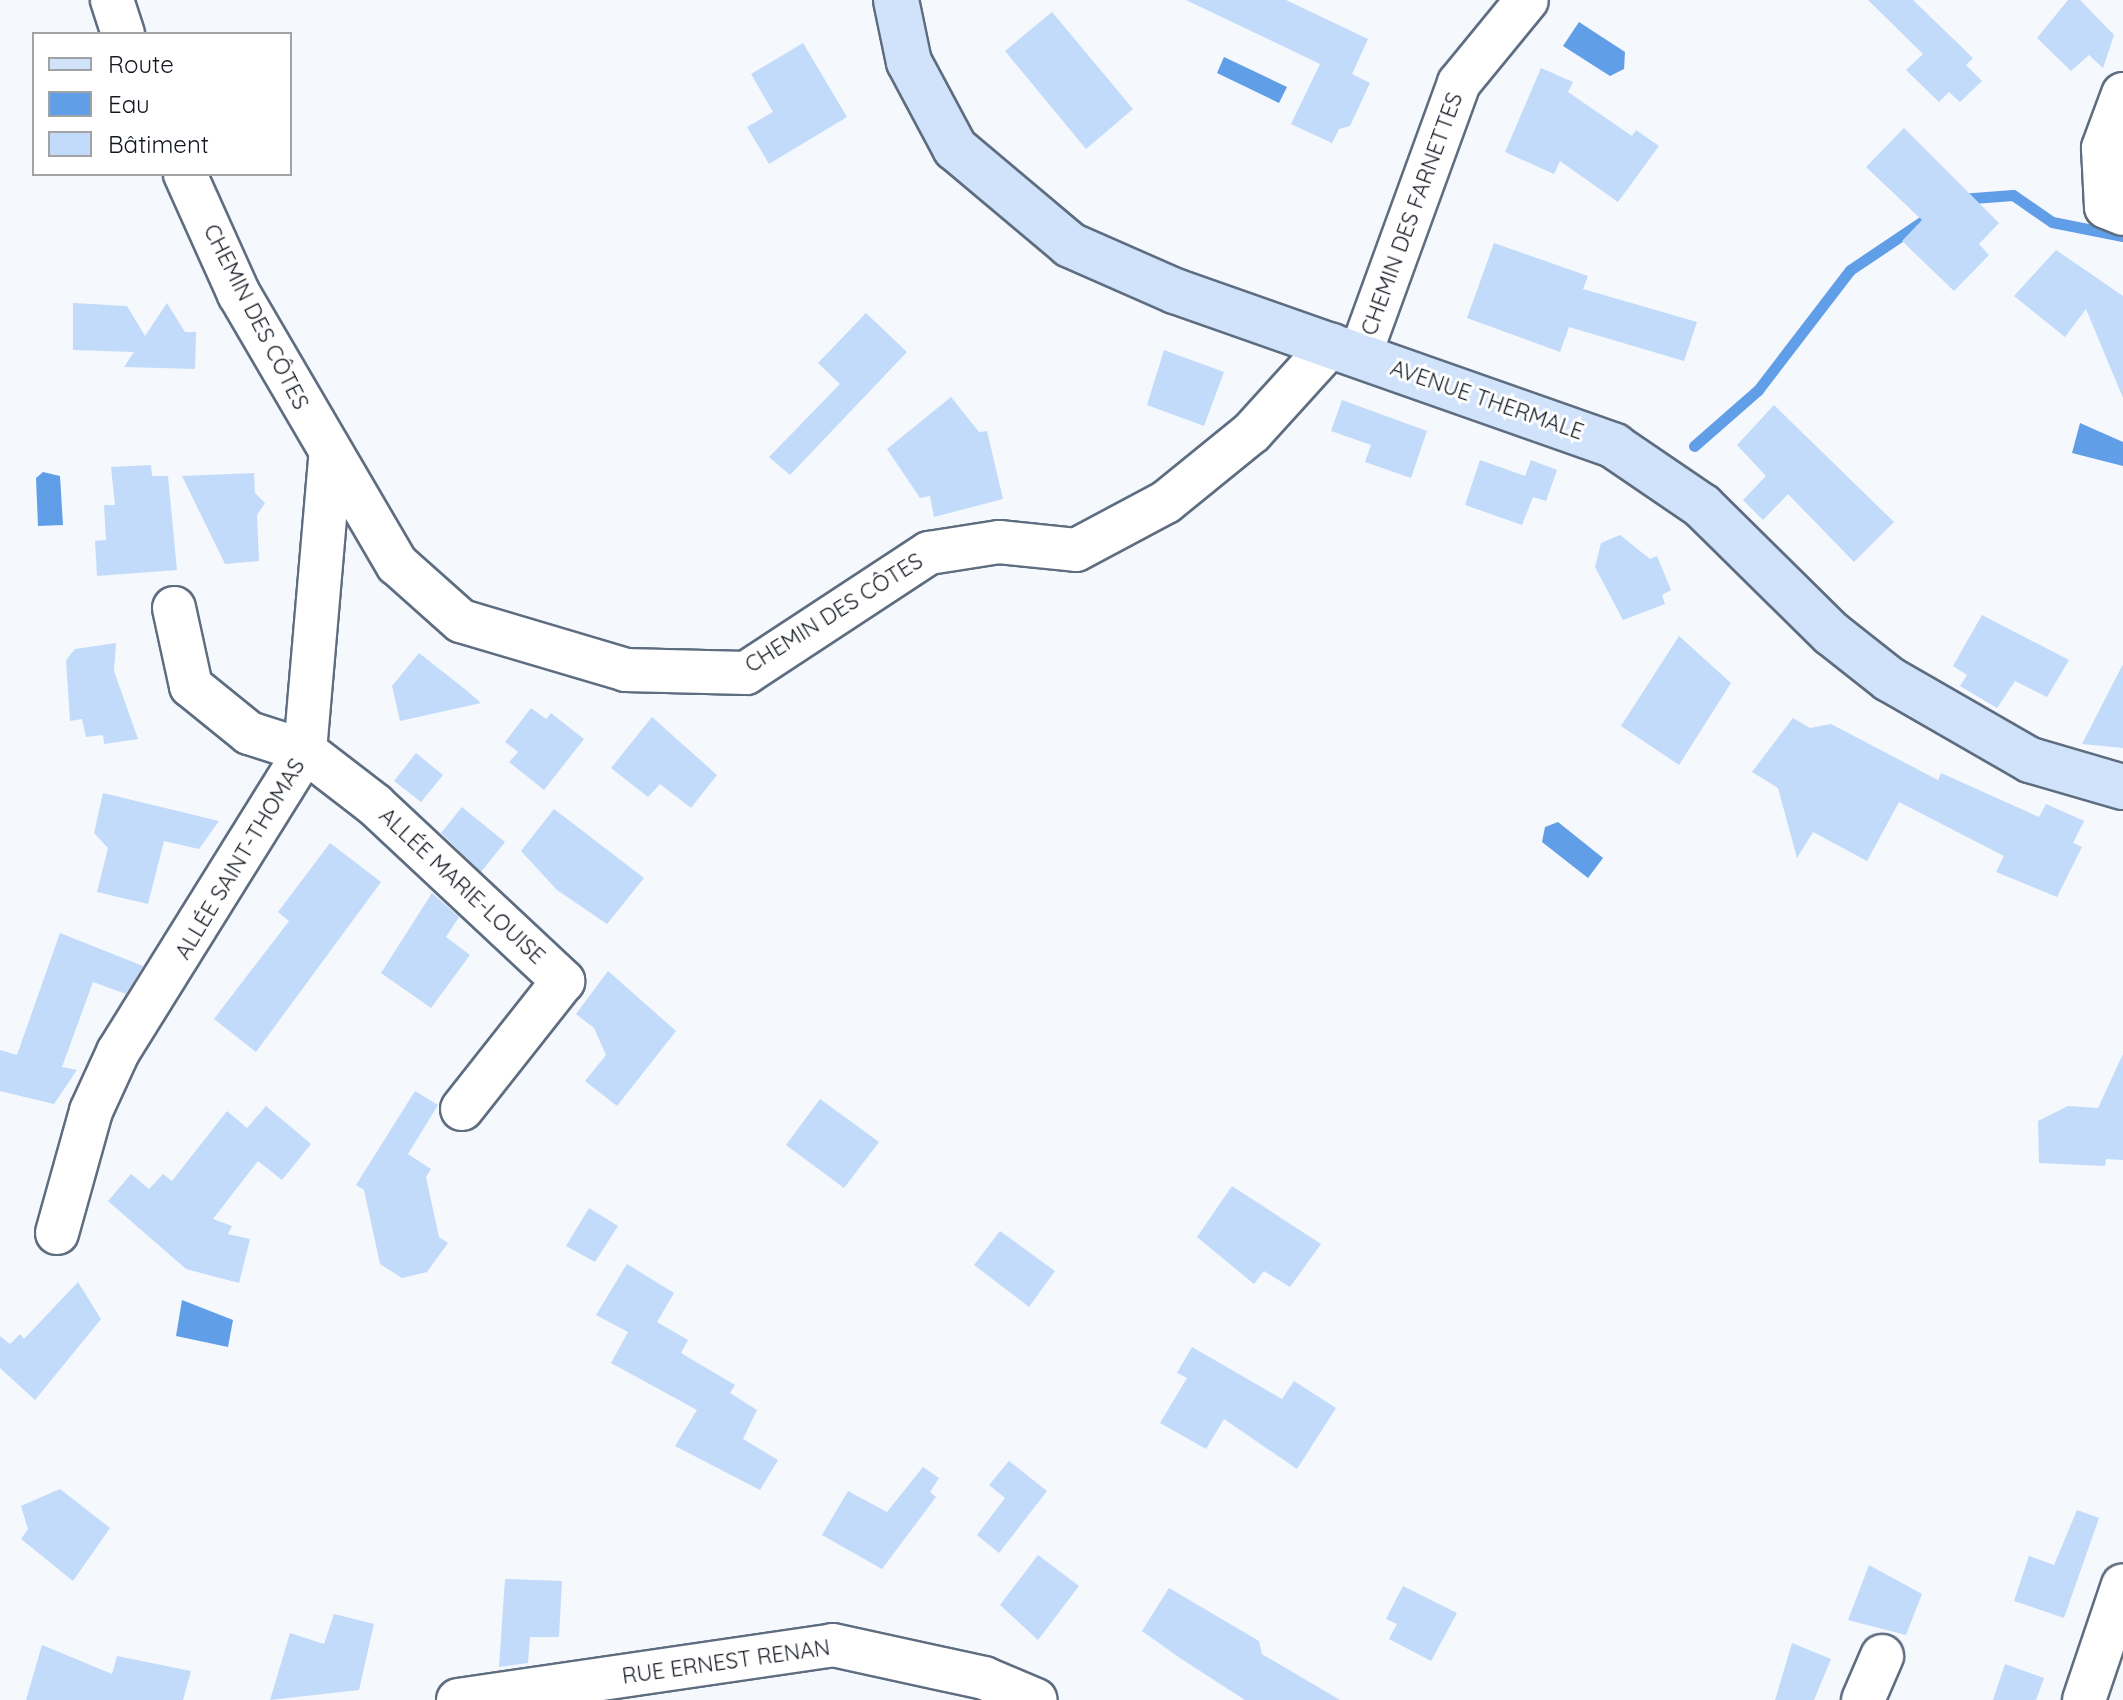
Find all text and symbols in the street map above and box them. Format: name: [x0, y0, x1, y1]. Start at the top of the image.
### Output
legend: [32, 32, 292, 176]
text: Route: [108, 49, 174, 79]
text: Eau: [108, 89, 150, 119]
street label: CHEMIN DES FARNETTES: [1356, 89, 1468, 339]
text: Bâtiment: [108, 129, 209, 159]
street label: CHEMIN DES CÔTES: [198, 220, 314, 414]
street label: AVENUE THERMALE: [1387, 355, 1587, 445]
street label: CHEMIN DES CÔTES: [740, 548, 928, 678]
street label: ALLÉE SAINT-THOMAS: [170, 754, 310, 964]
street label: ALLÉE MARIE-LOUISE: [374, 802, 550, 970]
street label: RUE ERNEST RENAN: [620, 1634, 832, 1690]

